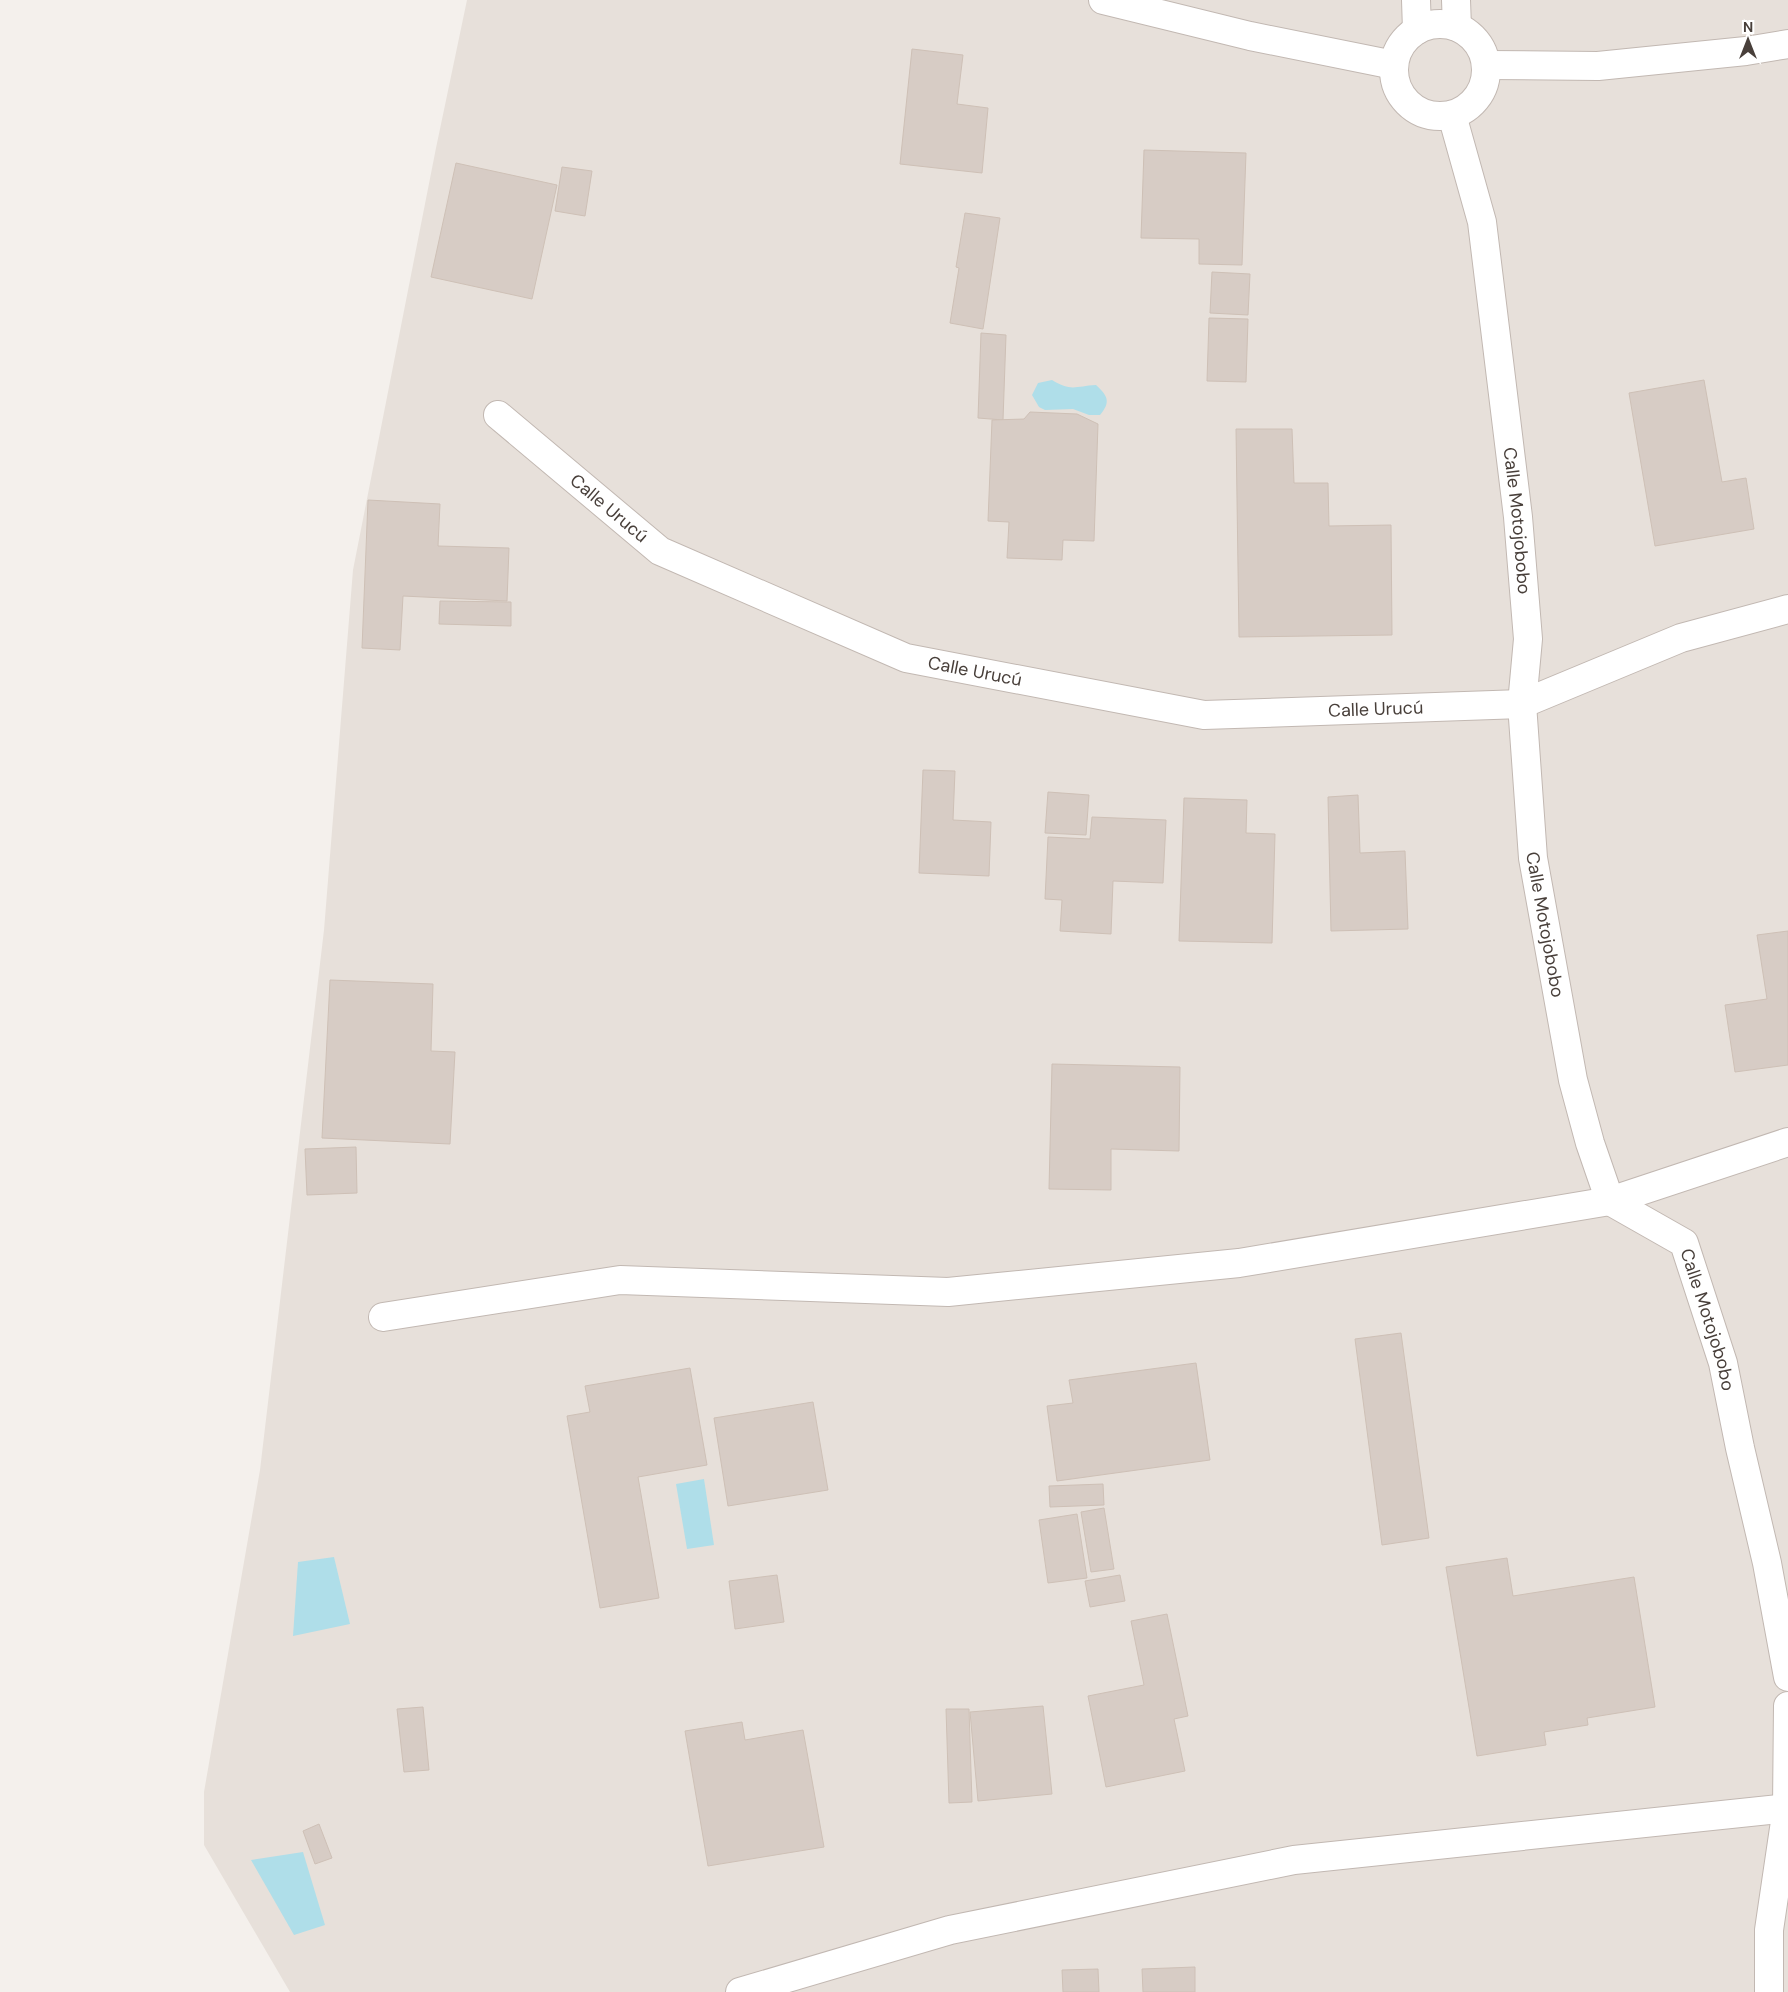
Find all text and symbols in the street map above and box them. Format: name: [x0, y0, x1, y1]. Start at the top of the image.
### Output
north arrow: [1723, 15, 1773, 65]
text: N: [1743, 18, 1753, 36]
street label: Calle Motojobobo: [1498, 446, 1536, 595]
street label: Calle Urucú: [565, 468, 653, 548]
street label: Calle Urucú: [926, 650, 1024, 692]
street label: Calle Urucú: [1328, 695, 1424, 723]
street label: Calle Motojobobo: [1520, 850, 1570, 999]
street label: Calle Motojobobo: [1675, 1245, 1740, 1393]

